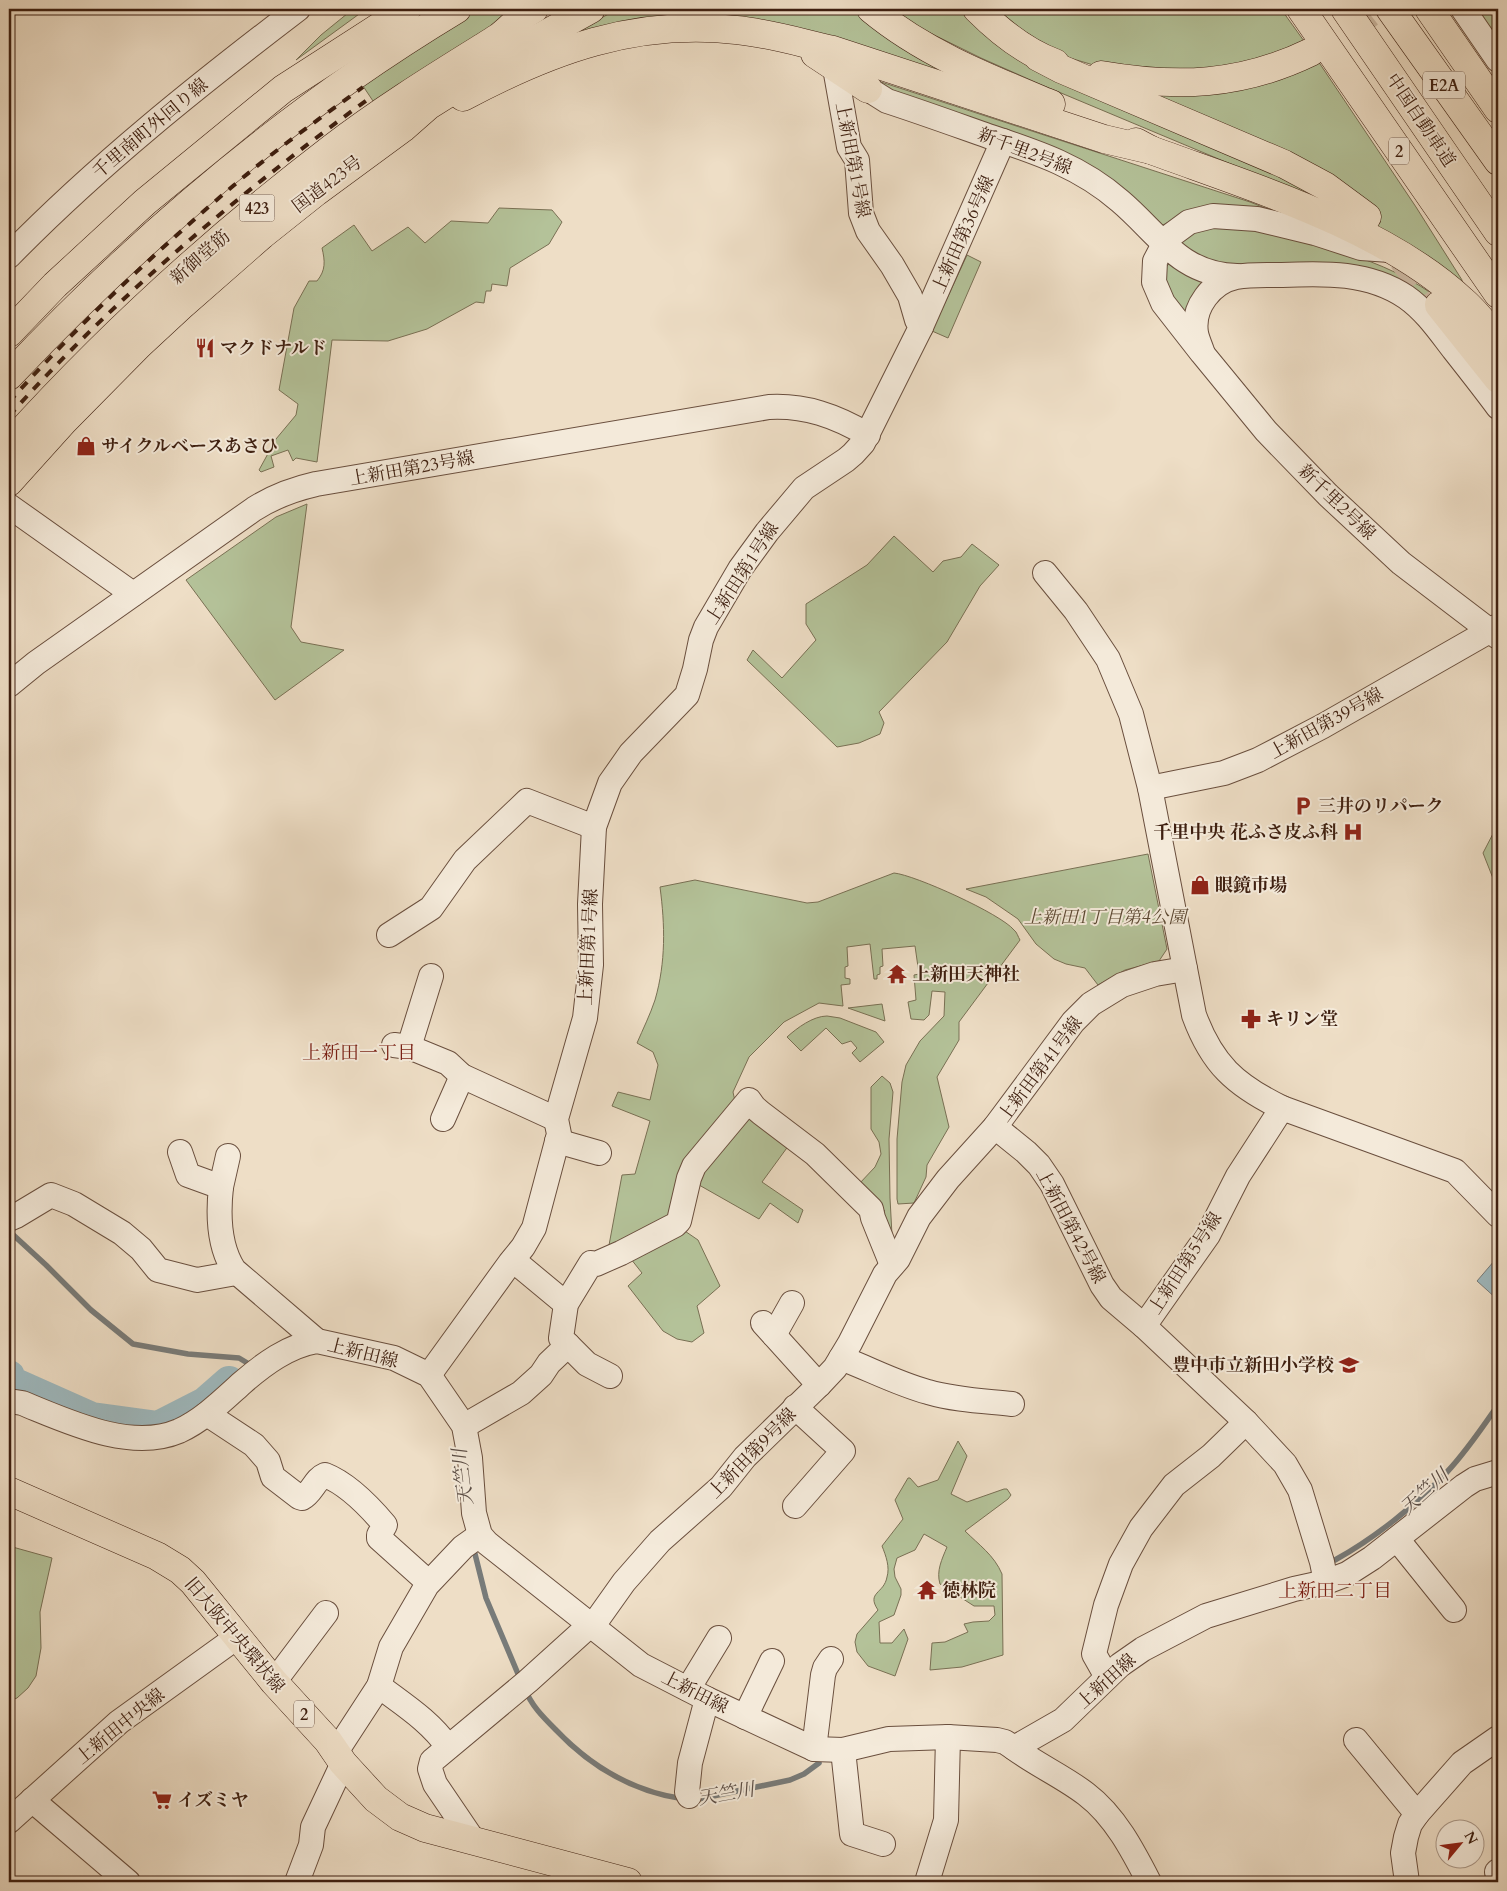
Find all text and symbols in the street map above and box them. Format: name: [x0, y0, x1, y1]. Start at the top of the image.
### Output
street label: 中国自動車道: [1380, 69, 1461, 172]
road number: E2A: [1423, 72, 1465, 98]
street label: 千里南町外回り線: [87, 73, 214, 184]
street label: 上新田第1号線: [829, 100, 876, 220]
street label: 新千里2号線: [974, 122, 1076, 181]
road number: 2: [1389, 138, 1409, 164]
street label: 国道423号: [287, 150, 367, 219]
street label: 上新田第36号線: [926, 171, 1001, 297]
road number: 423: [240, 194, 274, 222]
street label: 新御堂筋: [165, 224, 236, 290]
place label: マクドナルド: [220, 336, 327, 361]
restaurant icon: マクドナルド: [194, 337, 216, 359]
place label: サイクルベースあさひ: [101, 434, 278, 459]
shop icon: サイクルベースあさひ: [75, 435, 97, 457]
street label: 上新田第23号線: [348, 445, 477, 492]
street label: 新千里2号線: [1292, 459, 1381, 546]
street label: 上新田第1号線: [700, 517, 785, 629]
street label: 上新田第39号線: [1265, 682, 1388, 765]
place label: 三井のリパーク: [1318, 794, 1443, 819]
parking icon: 三井のリパーク: [1292, 795, 1314, 817]
place label: 千里中央 花ふさ皮ふ科: [1153, 820, 1338, 845]
hospital icon: 千里中央 花ふさ皮ふ科: [1342, 821, 1364, 843]
place label: 眼鏡市場: [1215, 873, 1287, 898]
shop icon: 眼鏡市場: [1189, 874, 1211, 896]
street label: 上新田第1号線: [573, 888, 604, 1006]
park label: 上新田1丁目第4公園: [1024, 905, 1189, 930]
place label: 上新田天神社: [912, 962, 1020, 987]
temple icon: 上新田天神社: [886, 963, 908, 985]
place label: キリン堂: [1266, 1007, 1338, 1032]
pharmacy icon: キリン堂: [1240, 1008, 1262, 1030]
street label: 上新田第41号線: [992, 1011, 1088, 1127]
district label: 上新田一丁目: [302, 1040, 416, 1066]
street label: 上新田第42号線: [1030, 1165, 1111, 1288]
street label: 上新田第5号線: [1143, 1207, 1228, 1319]
street label: 上新田線: [325, 1333, 401, 1374]
place label: 豊中市立新田小学校: [1172, 1353, 1334, 1378]
school or university icon: 豊中市立新田小学校: [1338, 1354, 1360, 1376]
street label: 上新田第9号線: [703, 1402, 802, 1504]
water label: 天竺川: [446, 1445, 479, 1507]
water label: 天竺川: [1395, 1462, 1456, 1520]
street label: 旧大阪中央環状線: [179, 1572, 290, 1699]
place label: 徳林院: [942, 1578, 996, 1603]
district label: 上新田二丁目: [1278, 1578, 1392, 1604]
temple icon: 徳林院: [916, 1579, 938, 1601]
street label: 上新田線: [1071, 1648, 1141, 1715]
street label: 上新田線: [657, 1665, 733, 1720]
street label: 上新田中央線: [70, 1683, 170, 1770]
road number: 2: [294, 1700, 314, 1728]
water label: 天竺川: [696, 1776, 758, 1812]
place label: イズミヤ: [177, 1788, 249, 1813]
supermarket icon: イズミヤ: [151, 1789, 173, 1811]
north arrow: [1434, 1818, 1484, 1868]
text: N: [1460, 1828, 1482, 1848]

